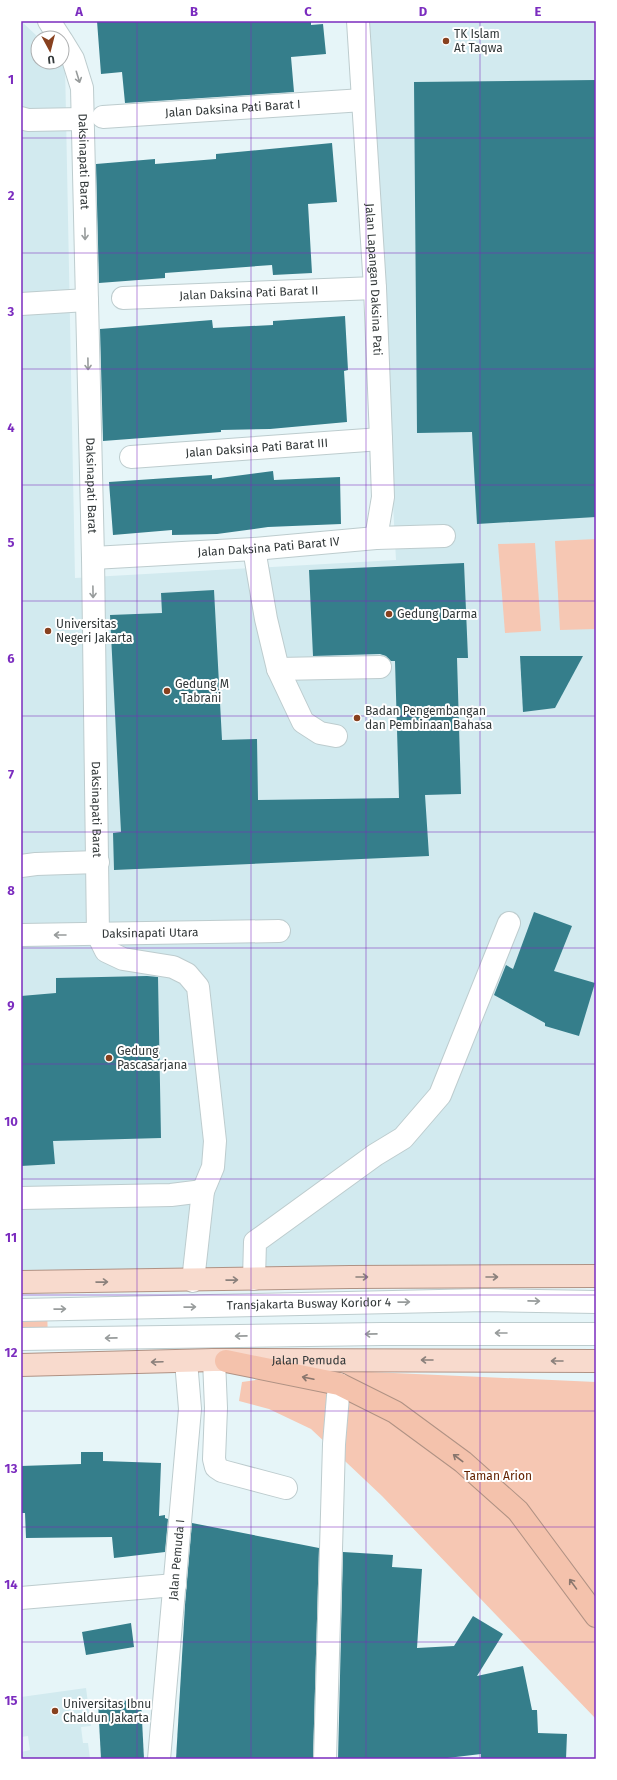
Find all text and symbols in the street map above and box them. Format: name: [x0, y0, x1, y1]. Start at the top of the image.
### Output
text: A: [74, 4, 83, 19]
text: B: [190, 4, 198, 19]
text: C: [304, 4, 312, 19]
text: D: [419, 4, 428, 19]
text: E: [535, 4, 542, 19]
place label: TK Islam At Taqwa: [454, 27, 503, 55]
north arrow: [30, 30, 70, 70]
marker: TK Islam At Taqwa: [441, 36, 451, 46]
text: U: [47, 53, 56, 66]
one-way arrow: [75, 70, 82, 83]
text: 1: [8, 72, 14, 87]
street label: Jalan Daksina Pati Barat I: [165, 97, 301, 120]
street label: Daksinapati Barat: [76, 113, 92, 210]
text: 2: [8, 188, 15, 203]
street label: Jalan Lapangan Daksina Pati: [363, 203, 385, 356]
one-way arrow: [82, 227, 89, 240]
street label: Jalan Daksina Pati Barat II: [179, 283, 319, 303]
text: 3: [7, 304, 15, 319]
one-way arrow: [85, 357, 92, 370]
text: 4: [7, 420, 15, 435]
street label: Jalan Daksina Pati Barat III: [185, 436, 328, 460]
street label: Daksinapati Barat: [83, 437, 99, 534]
street label: Jalan Daksina Pati Barat IV: [197, 534, 341, 559]
text: 5: [8, 535, 15, 550]
one-way arrow: [89, 585, 97, 598]
place label: Gedung Darma: [397, 607, 477, 621]
marker: Gedung Darma: [384, 609, 394, 619]
place label: Universitas Negeri Jakarta: [56, 617, 133, 645]
marker: Universitas Negeri Jakarta: [43, 626, 53, 636]
text: 6: [7, 651, 15, 666]
place label: Gedung M . Tabrani: [175, 677, 229, 705]
marker: Gedung M . Tabrani: [162, 686, 172, 696]
place label: Badan Pengembangan dan Pembinaan Bahasa: [365, 704, 492, 732]
marker: Badan Pengembangan dan Pembinaan Bahasa: [352, 713, 362, 723]
street label: Daksinapati Barat: [89, 761, 104, 858]
text: 7: [8, 767, 14, 782]
text: 8: [7, 883, 15, 898]
street label: Daksinapati Utara: [101, 925, 198, 941]
one-way arrow: [54, 931, 67, 939]
text: 9: [7, 998, 15, 1013]
place label: Gedung Pascasarjana: [117, 1044, 187, 1072]
marker: Gedung Pascasarjana: [104, 1053, 114, 1063]
text: 10: [4, 1114, 18, 1129]
text: 11: [5, 1230, 17, 1245]
one-way arrow: [355, 1273, 368, 1281]
one-way arrow: [485, 1273, 498, 1281]
one-way arrow: [225, 1276, 238, 1284]
one-way arrow: [95, 1278, 108, 1286]
street label: Transjakarta Busway Koridor 4: [227, 1295, 392, 1313]
one-way arrow: [527, 1297, 540, 1305]
one-way arrow: [397, 1298, 410, 1306]
one-way arrow: [183, 1303, 196, 1311]
one-way arrow: [53, 1305, 66, 1313]
one-way arrow: [495, 1329, 508, 1337]
one-way arrow: [365, 1330, 378, 1338]
one-way arrow: [235, 1332, 248, 1340]
one-way arrow: [105, 1334, 118, 1342]
text: 12: [5, 1345, 18, 1360]
street label: Jalan Pemuda: [272, 1353, 346, 1367]
one-way arrow: [421, 1356, 434, 1364]
one-way arrow: [551, 1357, 564, 1365]
one-way arrow: [151, 1358, 164, 1366]
one-way arrow: [302, 1373, 315, 1381]
one-way arrow: [452, 1454, 463, 1463]
text: 13: [5, 1461, 18, 1476]
park label: Taman Arion: [464, 1469, 532, 1483]
street label: Jalan Pemuda I: [166, 1519, 187, 1601]
text: 14: [4, 1577, 18, 1592]
one-way arrow: [569, 1579, 577, 1590]
text: 15: [4, 1693, 18, 1708]
place label: Universitas Ibnu Chaldun Jakarta: [63, 1697, 151, 1725]
marker: Universitas Ibnu Chaldun Jakarta: [50, 1706, 60, 1716]

